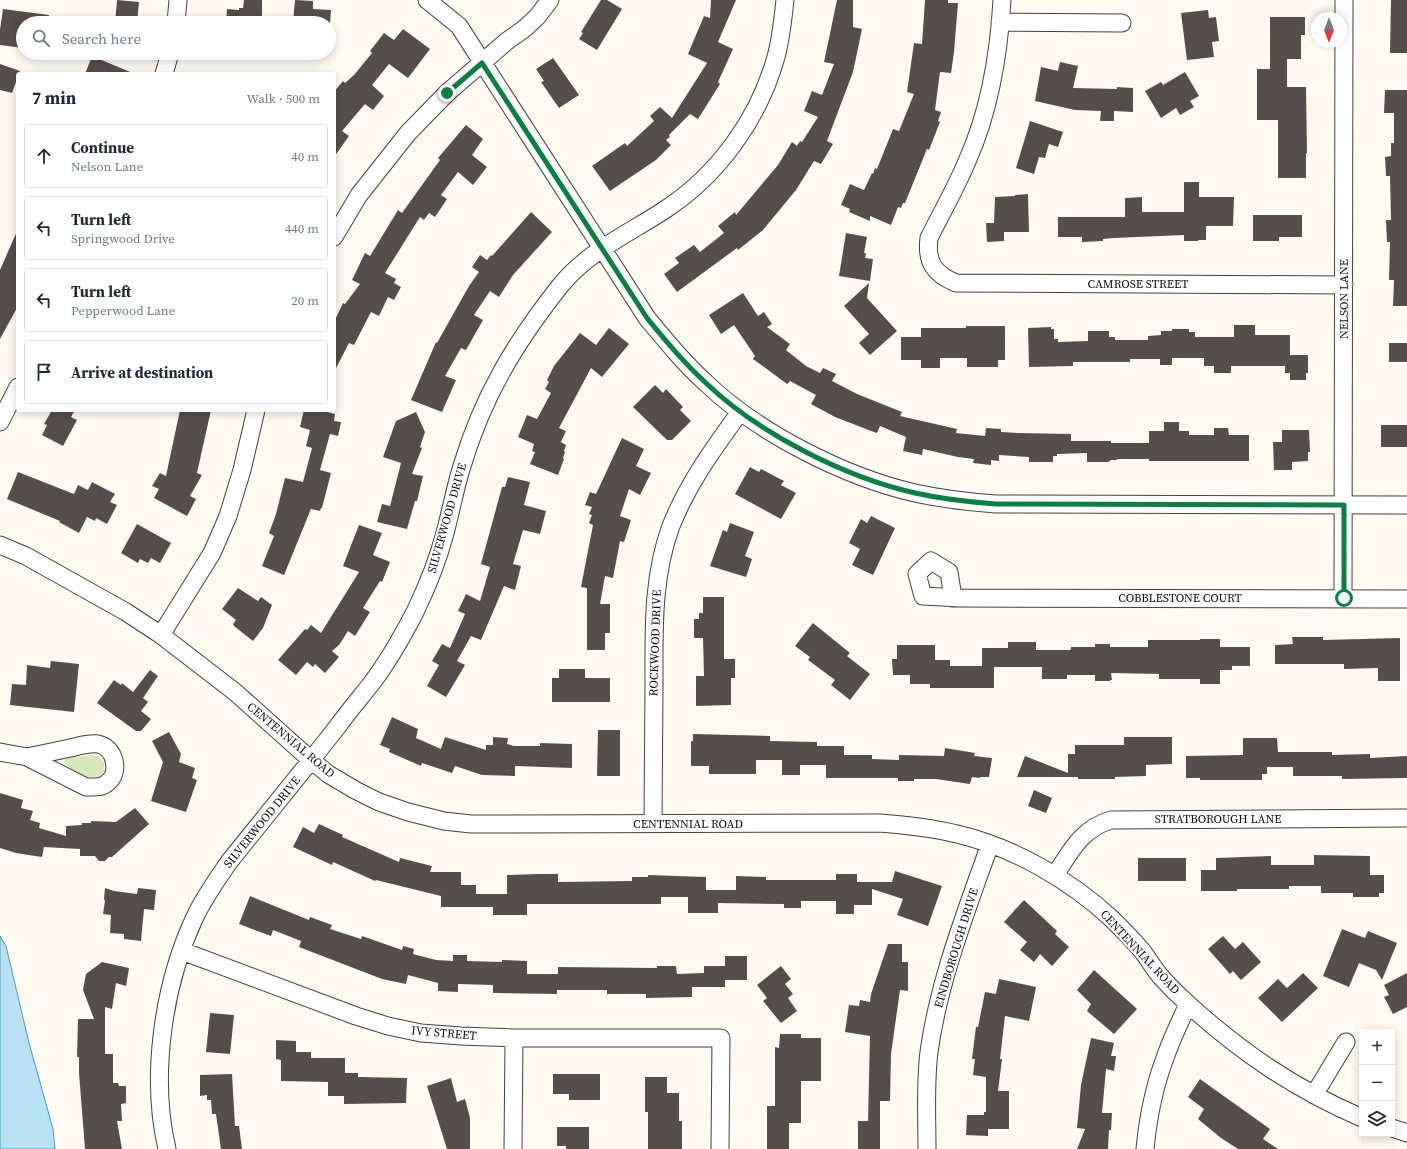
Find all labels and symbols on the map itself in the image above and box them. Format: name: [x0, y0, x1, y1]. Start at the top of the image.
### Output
north arrow: [1311, 12, 1347, 48]
route end: [438, 84, 456, 102]
street label: NELSON LANE: [1336, 259, 1352, 339]
street label: CAMROSE STREET: [1087, 276, 1189, 292]
street label: SILVERWOOD DRIVE: [424, 461, 470, 575]
street label: ROCKWOOD DRIVE: [645, 589, 665, 697]
route start: [1335, 589, 1353, 607]
street label: COBBLESTONE COURT: [1118, 590, 1243, 606]
street label: CENTENNIAL ROAD: [244, 699, 338, 781]
street label: SILVERWOOD DRIVE: [220, 773, 304, 871]
street label: STRATBOROUGH LANE: [1155, 811, 1281, 827]
street label: CENTENNIAL ROAD: [633, 816, 743, 832]
street label: EINDBOROUGH DRIVE: [930, 886, 982, 1010]
street label: CENTENNIAL ROAD: [1097, 906, 1183, 998]
street label: IVY STREET: [411, 1022, 478, 1044]

